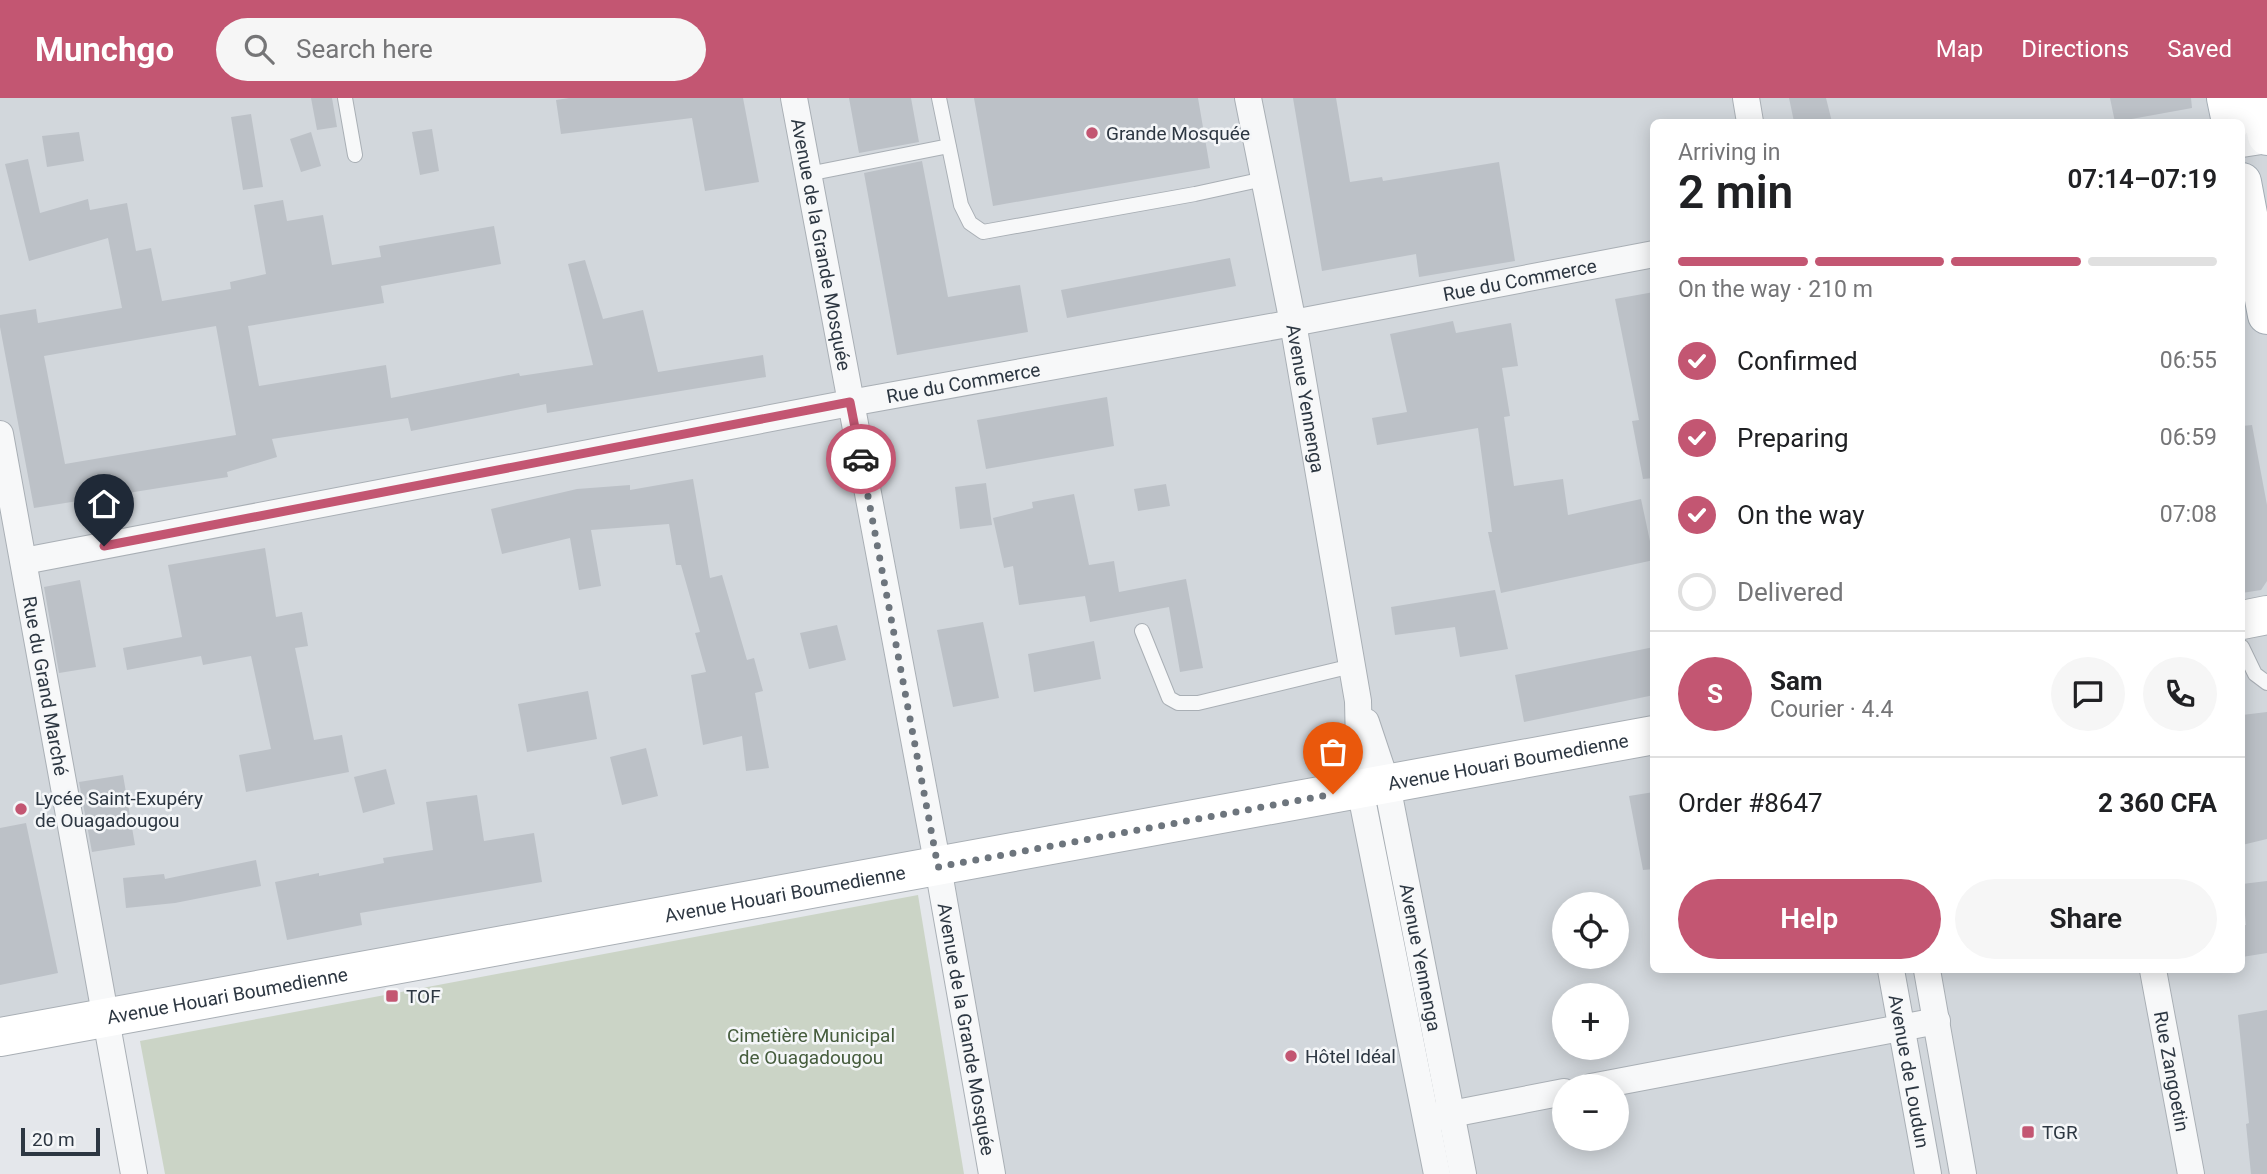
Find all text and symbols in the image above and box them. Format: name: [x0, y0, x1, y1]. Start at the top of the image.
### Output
search box: [216, 18, 706, 81]
text: Munchgo: [35, 30, 174, 69]
icon: search: [240, 30, 278, 68]
text: Search here: [296, 34, 433, 64]
text: Map: [1936, 35, 1983, 63]
text: Directions: [2021, 35, 2129, 63]
text: Saved: [2167, 35, 2232, 63]
street label: Avenue de la Grande Mosquée: [786, 117, 856, 373]
place label: Grande Mosquée: [1106, 122, 1250, 145]
marker: Grande Mosquée: [1084, 125, 1100, 141]
text: Arriving in: [1678, 139, 1781, 166]
text: 07:14–07:19: [2067, 164, 2217, 194]
text: 2 min: [1678, 165, 1793, 219]
street label: Rue du Commerce: [1441, 254, 1599, 306]
text: On the way · 210 m: [1678, 276, 1873, 303]
street label: Avenue Yennenga: [1281, 322, 1330, 475]
icon: check: [1678, 342, 1716, 380]
text: Confirmed: [1737, 346, 1858, 376]
text: 06:55: [2160, 347, 2217, 374]
street label: Rue du Commerce: [885, 358, 1042, 408]
icon: check: [1678, 419, 1716, 457]
text: Preparing: [1737, 423, 1849, 453]
courier: [826, 424, 896, 494]
text: 06:59: [2160, 424, 2217, 451]
icon: car: [842, 440, 880, 478]
pin: [74, 474, 134, 546]
icon: home: [85, 485, 123, 523]
icon: check: [1678, 496, 1716, 534]
text: On the way: [1737, 500, 1865, 530]
text: 07:08: [2160, 501, 2217, 528]
text: Delivered: [1737, 577, 1844, 607]
street label: Rue du Grand Marché: [18, 594, 73, 778]
button: chat: [2051, 657, 2125, 731]
button: phone: [2143, 657, 2217, 731]
text: Sam: [1770, 666, 1822, 696]
text: S: [1707, 679, 1723, 709]
text: Courier · 4.4: [1770, 696, 1893, 723]
pin: [1303, 722, 1363, 794]
street label: Avenue Houari Boumedienne: [1386, 729, 1630, 795]
icon: bag: [1314, 733, 1352, 771]
place label: Lycée Saint-Exupéry de Ouagadougou: [35, 787, 203, 832]
text: Order #8647: [1678, 788, 1823, 818]
text: 2 360 CFA: [2098, 788, 2217, 818]
marker: Lycée Saint-Exupéry de Ouagadougou: [13, 801, 29, 817]
street label: Avenue Houari Boumedienne: [663, 861, 907, 927]
button: Help: [1678, 879, 1941, 959]
button: Share: [1955, 879, 2217, 959]
street label: Avenue Yennenga: [1394, 881, 1446, 1033]
map controls: [1552, 892, 1629, 1151]
button: locate: [1552, 892, 1629, 969]
street label: Avenue de la Grande Mosquée: [933, 901, 1000, 1157]
street label: Avenue Houari Boumedienne: [105, 963, 350, 1029]
button: +: [1552, 983, 1629, 1060]
place label: TOF: [406, 985, 441, 1008]
marker: TOF: [384, 988, 400, 1004]
street label: Avenue de Loudun: [1884, 993, 1934, 1150]
street label: Rue Zangoetin: [2149, 1009, 2194, 1134]
park label: Cimetière Municipal de Ouagadougou: [727, 1024, 895, 1069]
place label: Hôtel Idéal: [1305, 1045, 1396, 1068]
marker: Hôtel Idéal: [1283, 1048, 1299, 1064]
button: −: [1552, 1074, 1629, 1151]
place label: TGR: [2042, 1121, 2078, 1144]
marker: TGR: [2020, 1124, 2036, 1140]
scale bar: [21, 1125, 100, 1157]
text: 20 m: [32, 1128, 75, 1151]

